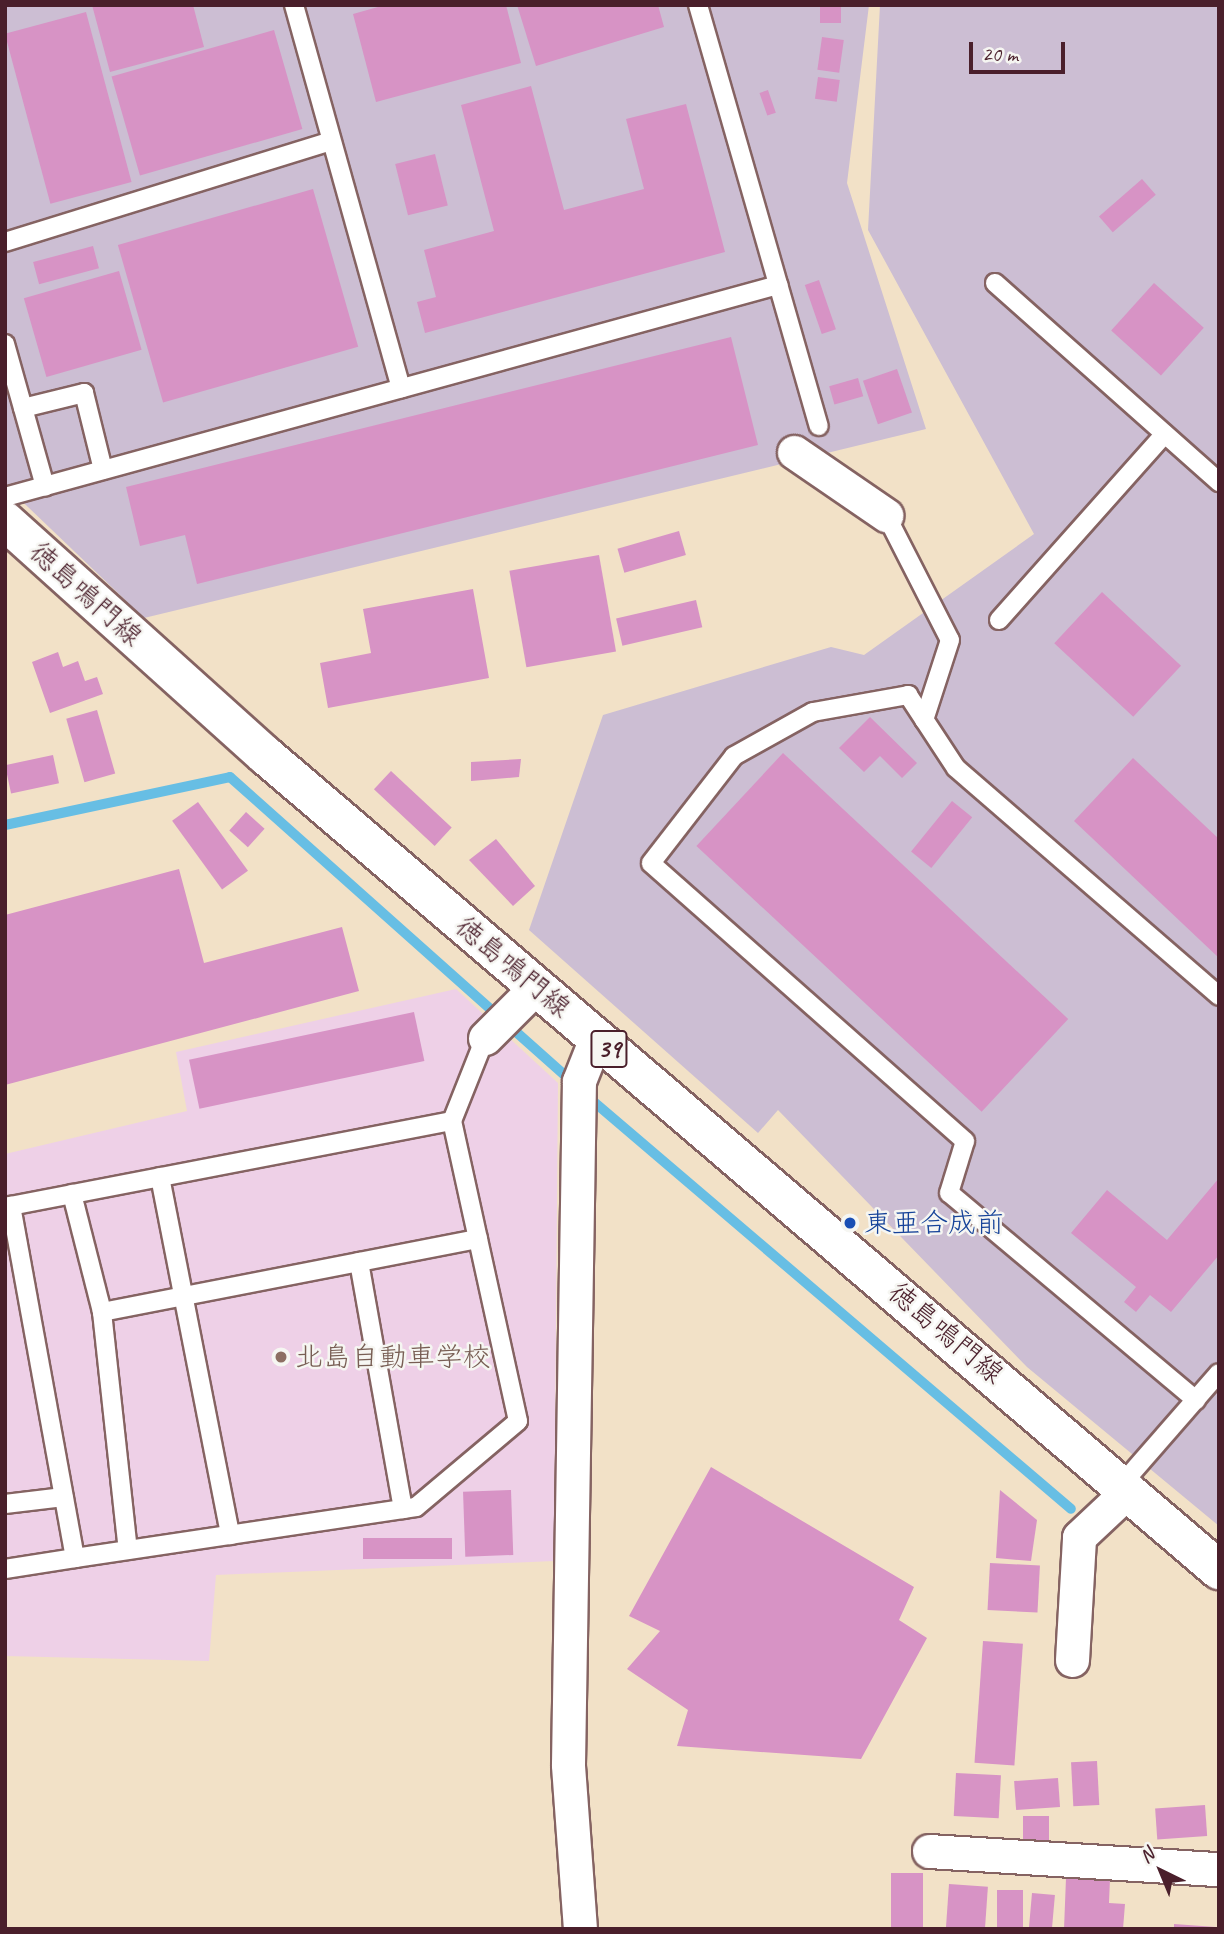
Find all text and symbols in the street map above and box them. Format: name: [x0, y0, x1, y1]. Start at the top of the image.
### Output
scale bar: [972, 28, 1068, 72]
text: 20 m: [982, 41, 1018, 67]
street label: 徳島鳴門線: [23, 535, 149, 653]
street label: 徳島鳴門線: [449, 909, 577, 1025]
road number: 39: [590, 1026, 628, 1072]
place label: 東亜合成前: [864, 1206, 1004, 1240]
marker: 東亜合成前: [842, 1215, 858, 1231]
street label: 徳島鳴門線: [882, 1275, 1010, 1391]
place label: 北島自動車学校: [295, 1340, 491, 1374]
marker: 北島自動車学校: [273, 1349, 289, 1365]
north arrow: [1126, 1836, 1196, 1906]
text: N: [1134, 1843, 1159, 1868]

